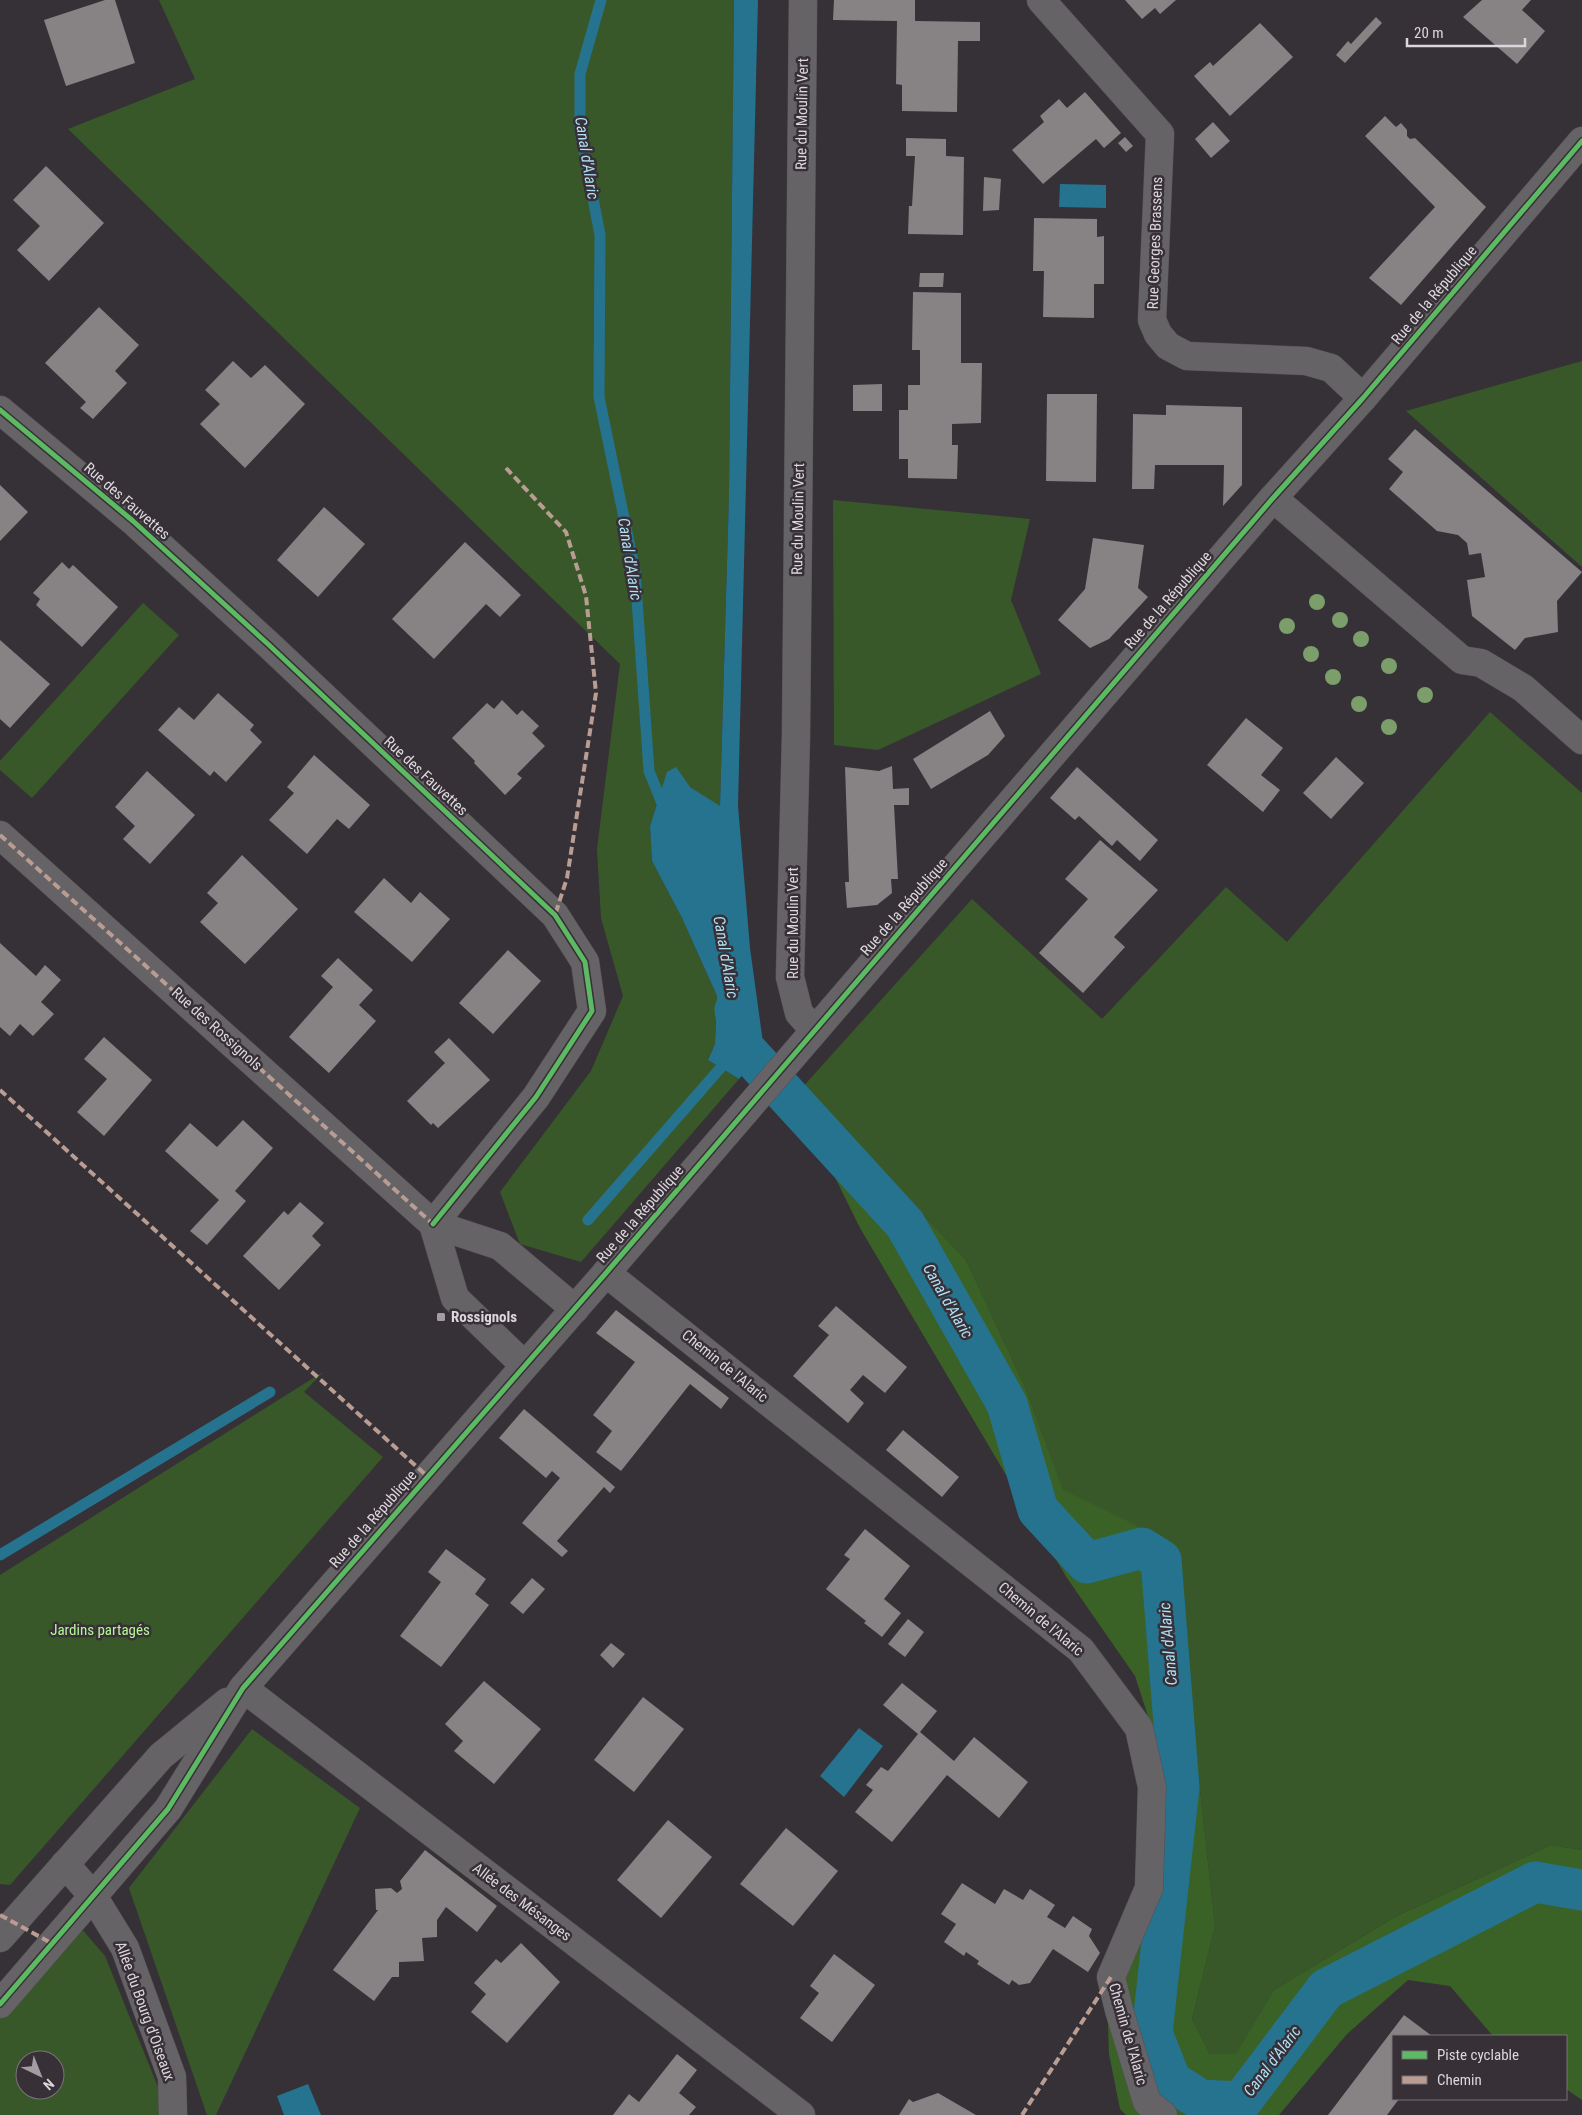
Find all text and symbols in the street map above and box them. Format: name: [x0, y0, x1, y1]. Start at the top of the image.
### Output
scale bar: [1407, 15, 1524, 47]
text: 20 m: [1414, 24, 1444, 42]
street label: Rue du Moulin Vert: [792, 58, 812, 170]
water label: Canal d'Alaric: [571, 115, 603, 201]
street label: Rue Georges Brassens: [1144, 176, 1166, 310]
street label: Rue de la République: [1387, 242, 1481, 348]
street label: Rue des Fauvettes: [80, 459, 174, 543]
street label: Rue du Moulin Vert: [788, 463, 808, 575]
water label: Canal d'Alaric: [614, 516, 646, 602]
street label: Rue de la République: [1121, 548, 1215, 652]
street label: Rue des Fauvettes: [380, 733, 472, 819]
street label: Rue de la République: [857, 855, 951, 959]
street label: Rue du Moulin Vert: [784, 867, 802, 979]
water label: Canal d'Alaric: [709, 914, 743, 1000]
street label: Rue des Rossignols: [168, 984, 266, 1074]
street label: Rue de la République: [593, 1162, 687, 1266]
water label: Canal d'Alaric: [919, 1260, 977, 1342]
place label: Rossignols: [451, 1308, 517, 1326]
marker: Rossignols: [435, 1311, 447, 1323]
street label: Chemin de l'Alaric: [678, 1326, 772, 1406]
street label: Rue de la République: [326, 1467, 420, 1571]
street label: Chemin de l'Alaric: [995, 1578, 1087, 1660]
water label: Canal d'Alaric: [1155, 1602, 1181, 1686]
park label: Jardins partagés: [50, 1621, 150, 1639]
street label: Allée des Mésanges: [469, 1859, 575, 1945]
street label: Allée du Bourg d'Oiseaux: [111, 1939, 179, 2083]
street label: Chemin de l'Alaric: [1105, 1981, 1151, 2087]
water label: Canal d'Alaric: [1239, 2022, 1305, 2100]
legend: [1392, 2035, 1567, 2100]
text: Piste cyclable: [1437, 2046, 1519, 2064]
north arrow: [15, 2050, 65, 2100]
text: Chemin: [1437, 2071, 1482, 2089]
text: N: [40, 2076, 57, 2093]

